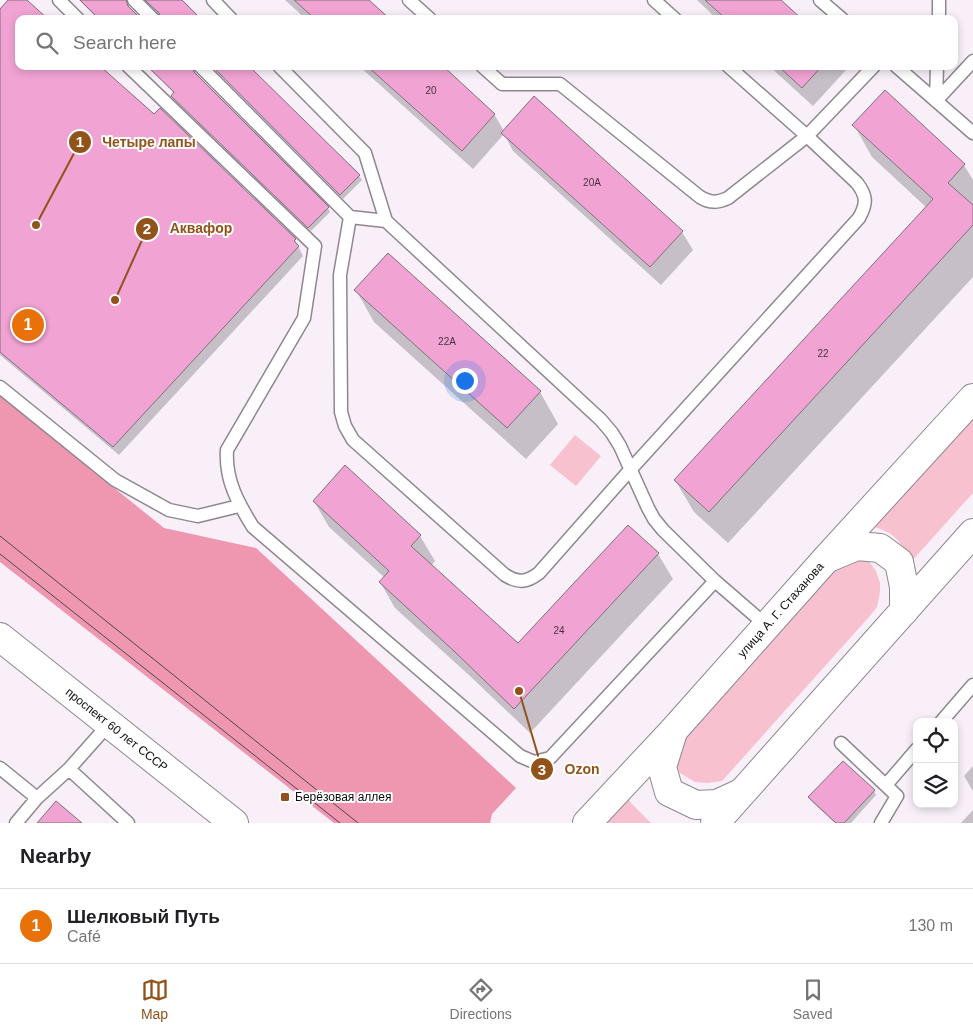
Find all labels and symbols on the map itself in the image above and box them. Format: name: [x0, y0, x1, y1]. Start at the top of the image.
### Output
house number: 20: [425, 85, 437, 96]
callout: Четыре лапы: [67, 127, 206, 156]
text: 1: [76, 133, 84, 150]
text: Четыре лапы: [102, 134, 196, 150]
house number: 20А: [583, 177, 601, 188]
callout: Аквафор: [135, 214, 242, 243]
text: 2: [143, 220, 151, 237]
text: Аквафор: [170, 220, 232, 236]
pin: 1: [12, 306, 44, 344]
house number: 22А: [438, 336, 456, 347]
house number: 22: [817, 348, 829, 359]
your location: [452, 368, 478, 394]
street label: улица А. Г. Стаханова: [735, 559, 827, 660]
house number: 24: [553, 625, 565, 636]
street label: проспект 60 лет СССР: [63, 685, 170, 774]
callout: Ozon: [529, 755, 609, 784]
text: 3: [538, 761, 546, 778]
text: Ozon: [565, 761, 600, 777]
place label: Берёзовая аллея: [295, 790, 392, 804]
marker: Берёзовая аллея: [279, 791, 291, 803]

